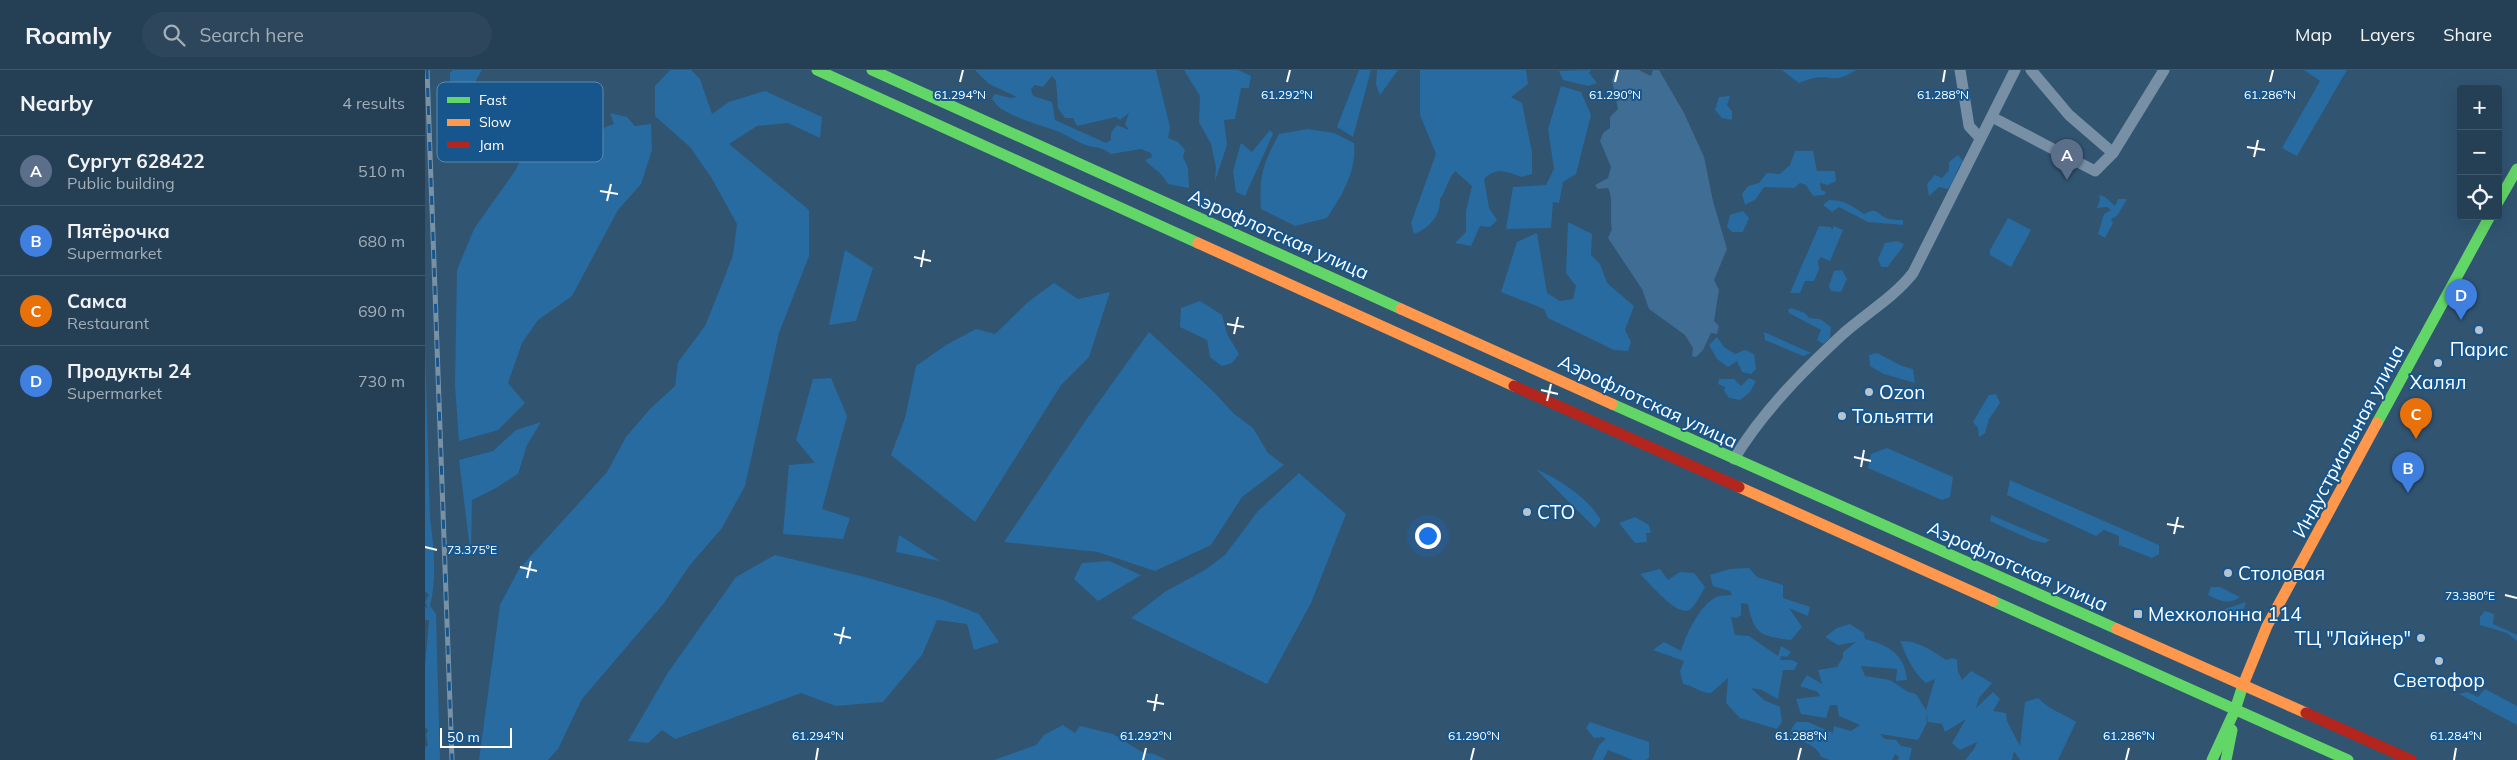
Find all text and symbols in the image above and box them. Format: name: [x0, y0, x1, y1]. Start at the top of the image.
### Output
search box: [142, 12, 492, 57]
text: Roamly: [25, 20, 112, 50]
icon: search: [160, 21, 188, 49]
text: Search here: [200, 23, 304, 47]
text: Map: [2295, 23, 2332, 46]
text: Layers: [2360, 23, 2415, 46]
text: Share: [2443, 23, 2492, 46]
legend: [437, 82, 603, 162]
map controls: [2457, 85, 2502, 220]
button: +: [2457, 85, 2502, 130]
text: 61.294°N: [934, 87, 986, 102]
text: 61.292°N: [1261, 87, 1313, 102]
text: 61.290°N: [1589, 87, 1641, 102]
text: 61.288°N: [1917, 87, 1969, 102]
text: 61.286°N: [2244, 87, 2296, 102]
text: Nearby: [20, 90, 93, 116]
text: Fast: [479, 91, 507, 109]
text: 4 results: [342, 93, 405, 113]
text: Slow: [479, 113, 511, 131]
button: −: [2457, 130, 2502, 175]
text: Jam: [479, 136, 504, 154]
pin: A: [2051, 139, 2083, 180]
text: Сургут 628422: [67, 149, 205, 173]
text: A: [30, 161, 42, 181]
text: 510 m: [358, 161, 405, 181]
text: Public building: [67, 173, 175, 193]
button: locate: [2457, 175, 2502, 220]
street label: Аэрофлотская улица: [1185, 183, 1373, 285]
text: Пятёрочка: [67, 219, 170, 243]
text: B: [30, 231, 42, 251]
text: 680 m: [358, 231, 405, 251]
text: Supermarket: [67, 243, 162, 263]
pin: D: [2445, 279, 2477, 320]
text: Самса: [67, 289, 127, 313]
text: C: [31, 301, 41, 321]
text: 690 m: [358, 301, 405, 321]
text: Restaurant: [67, 313, 149, 333]
marker: Парис: [2473, 324, 2485, 336]
place label: Парис: [2450, 337, 2508, 361]
street label: Индустриальная улица: [2287, 340, 2409, 542]
street label: Аэрофлотская улица: [1555, 349, 1741, 453]
marker: Халял: [2432, 357, 2444, 369]
text: Продукты 24: [67, 359, 191, 383]
place label: Халял: [2410, 370, 2466, 394]
text: D: [30, 371, 42, 391]
text: 730 m: [358, 371, 405, 391]
place label: Ozon: [1879, 380, 1925, 404]
text: Supermarket: [67, 383, 162, 403]
marker: Ozon: [1863, 386, 1875, 398]
pin: C: [2400, 398, 2432, 439]
place label: Тольятти: [1852, 404, 1934, 428]
marker: Тольятти: [1836, 410, 1848, 422]
pin: B: [2392, 452, 2424, 493]
place label: СТО: [1537, 500, 1575, 524]
marker: СТО: [1521, 506, 1533, 518]
street label: Аэрофлотская улица: [1924, 515, 2112, 617]
your location: [1415, 523, 1441, 549]
text: 73.375°E: [447, 542, 497, 557]
place label: Столовая: [2238, 561, 2325, 585]
marker: Столовая: [2222, 567, 2234, 579]
text: 73.380°E: [2445, 588, 2495, 603]
place label: Мехколонна 114: [2148, 602, 2302, 626]
marker: Мехколонна 114: [2132, 608, 2144, 620]
place label: ТЦ "Лайнер": [2295, 626, 2411, 650]
marker: ТЦ "Лайнер": [2415, 632, 2427, 644]
marker: Светофор: [2433, 655, 2445, 667]
place label: Светофор: [2393, 668, 2485, 692]
scale bar: [440, 725, 513, 748]
text: 50 m: [447, 728, 480, 746]
text: 61.294°N: [792, 728, 844, 743]
text: 61.292°N: [1120, 728, 1172, 743]
text: 61.290°N: [1448, 728, 1500, 743]
text: 61.288°N: [1775, 728, 1827, 743]
text: 61.286°N: [2103, 728, 2155, 743]
text: 61.284°N: [2430, 728, 2482, 743]

